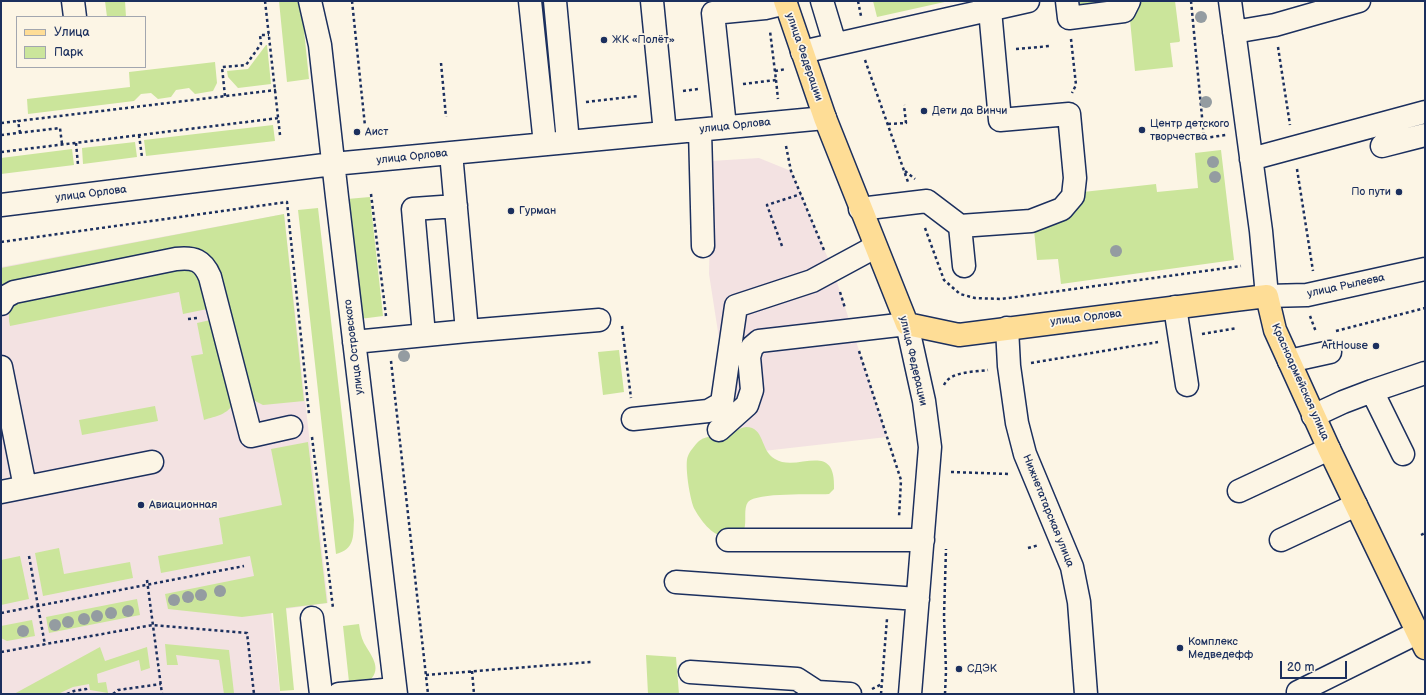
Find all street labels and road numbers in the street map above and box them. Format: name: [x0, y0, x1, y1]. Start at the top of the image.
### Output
street label: улица Федерации: [783, 11, 825, 103]
street label: улица Орлова: [699, 116, 771, 136]
street label: улица Орлова: [376, 147, 448, 167]
street label: улица Орлова: [55, 183, 127, 205]
street label: улица Рылеева: [1306, 271, 1386, 301]
street label: улица Островского: [342, 299, 366, 395]
street label: улица Орлова: [1050, 307, 1122, 329]
street label: улица Федерации: [896, 315, 930, 407]
street label: Красноармейская улица: [1268, 321, 1332, 443]
street label: Нижнетатарская улица: [1019, 453, 1077, 569]

